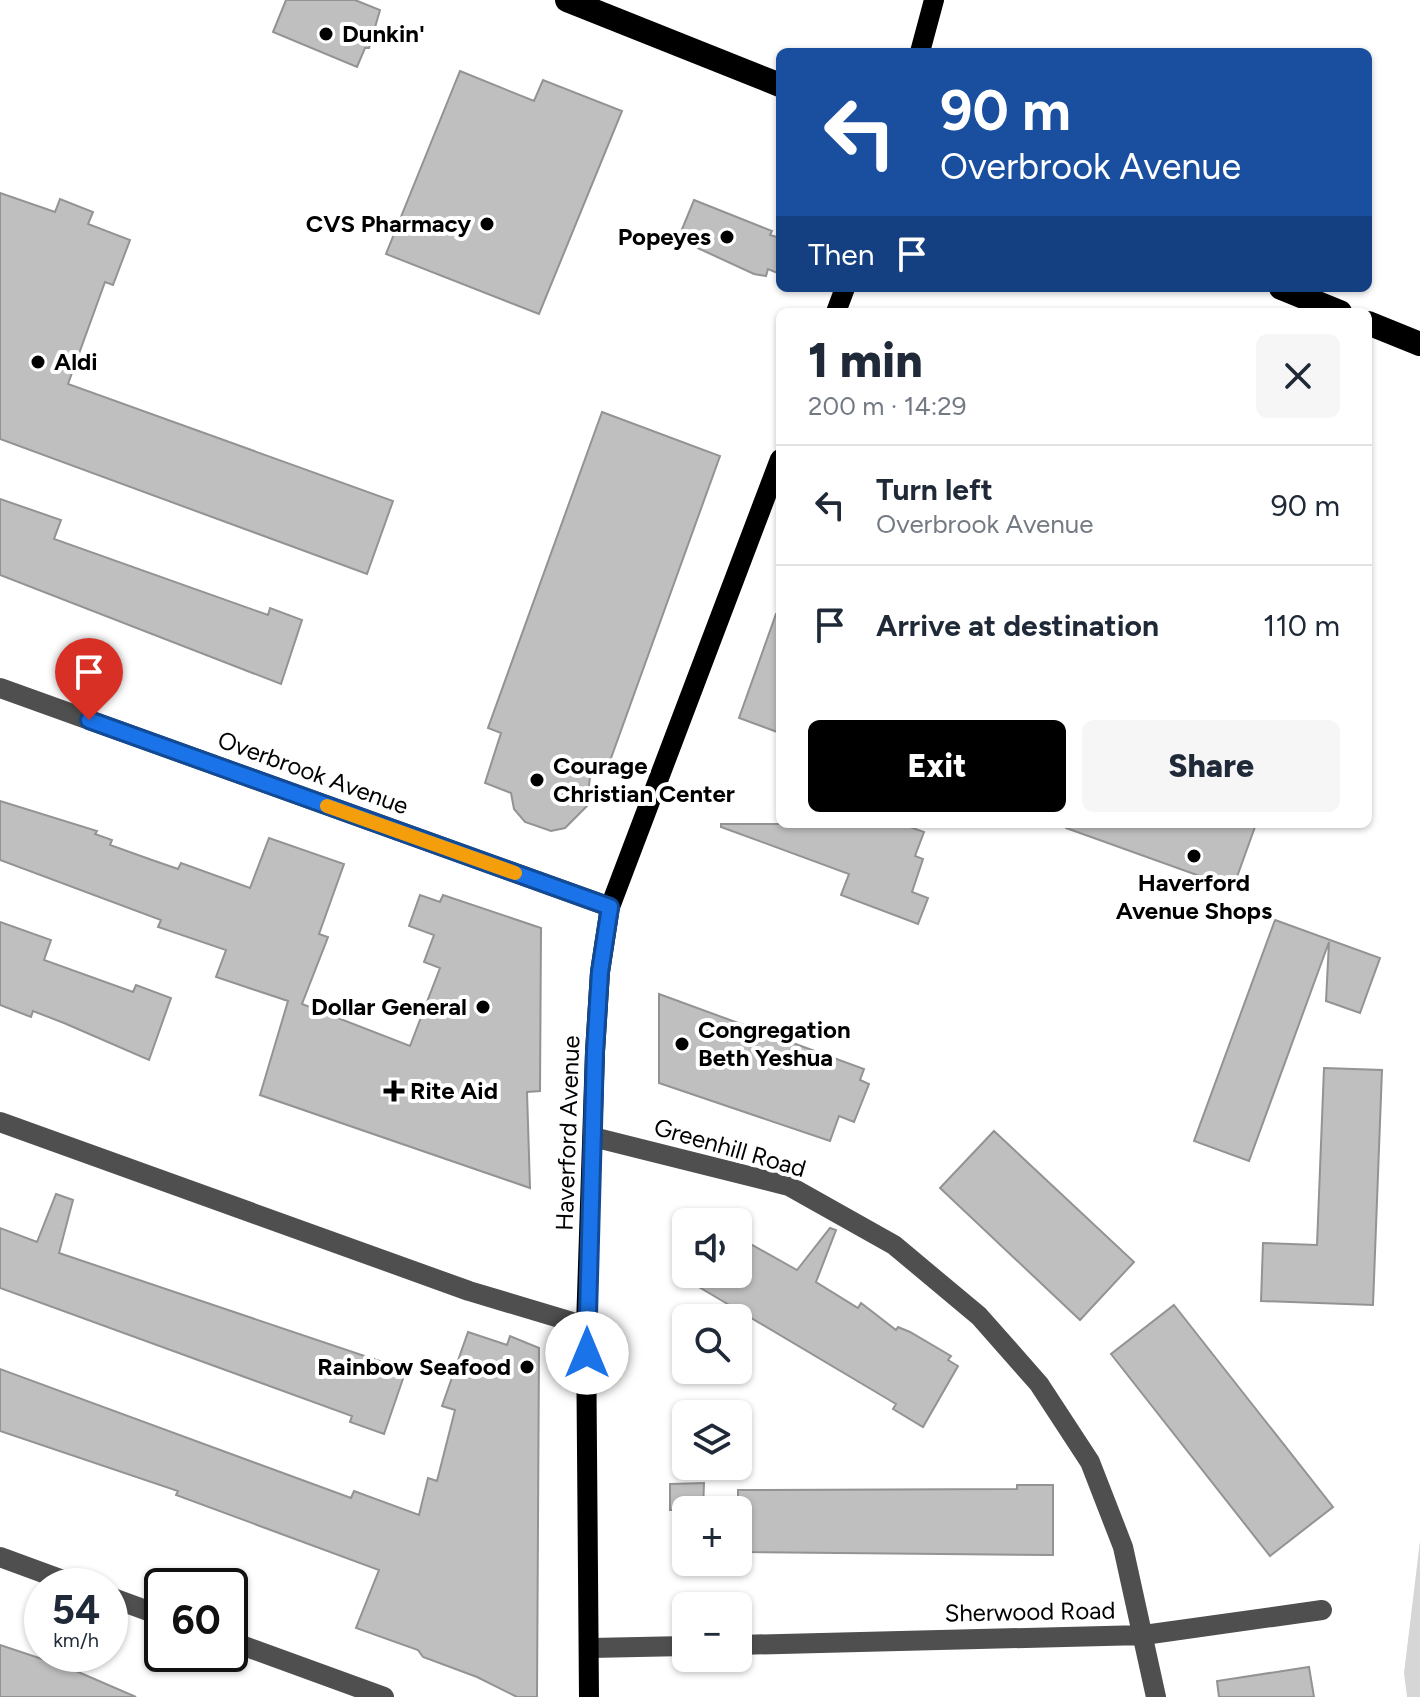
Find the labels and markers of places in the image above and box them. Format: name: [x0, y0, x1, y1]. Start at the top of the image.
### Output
place label: Dunkin': [342, 19, 425, 48]
marker: Dunkin': [317, 25, 335, 43]
place label: CVS Pharmacy: [306, 209, 471, 238]
marker: CVS Pharmacy: [478, 215, 496, 233]
place label: Popeyes: [618, 222, 711, 251]
marker: Popeyes: [718, 228, 736, 246]
place label: Aldi: [54, 347, 98, 376]
marker: Aldi: [29, 353, 47, 371]
pin: [55, 638, 123, 720]
place label: Courage Christian Center: [553, 751, 735, 808]
marker: Courage Christian Center: [528, 771, 546, 789]
marker: Haverford Avenue Shops: [1185, 847, 1203, 865]
place label: Haverford Avenue Shops: [1116, 868, 1272, 925]
place label: Dollar General: [311, 992, 467, 1021]
marker: Dollar General: [474, 998, 492, 1016]
place label: Congregation Beth Yeshua: [698, 1015, 851, 1072]
marker: Congregation Beth Yeshua: [673, 1035, 691, 1053]
place label: Rite Aid: [410, 1076, 498, 1105]
marker: Rite Aid: [385, 1082, 403, 1100]
place label: Rainbow Seafood: [317, 1352, 511, 1381]
marker: Rainbow Seafood: [518, 1358, 536, 1376]

